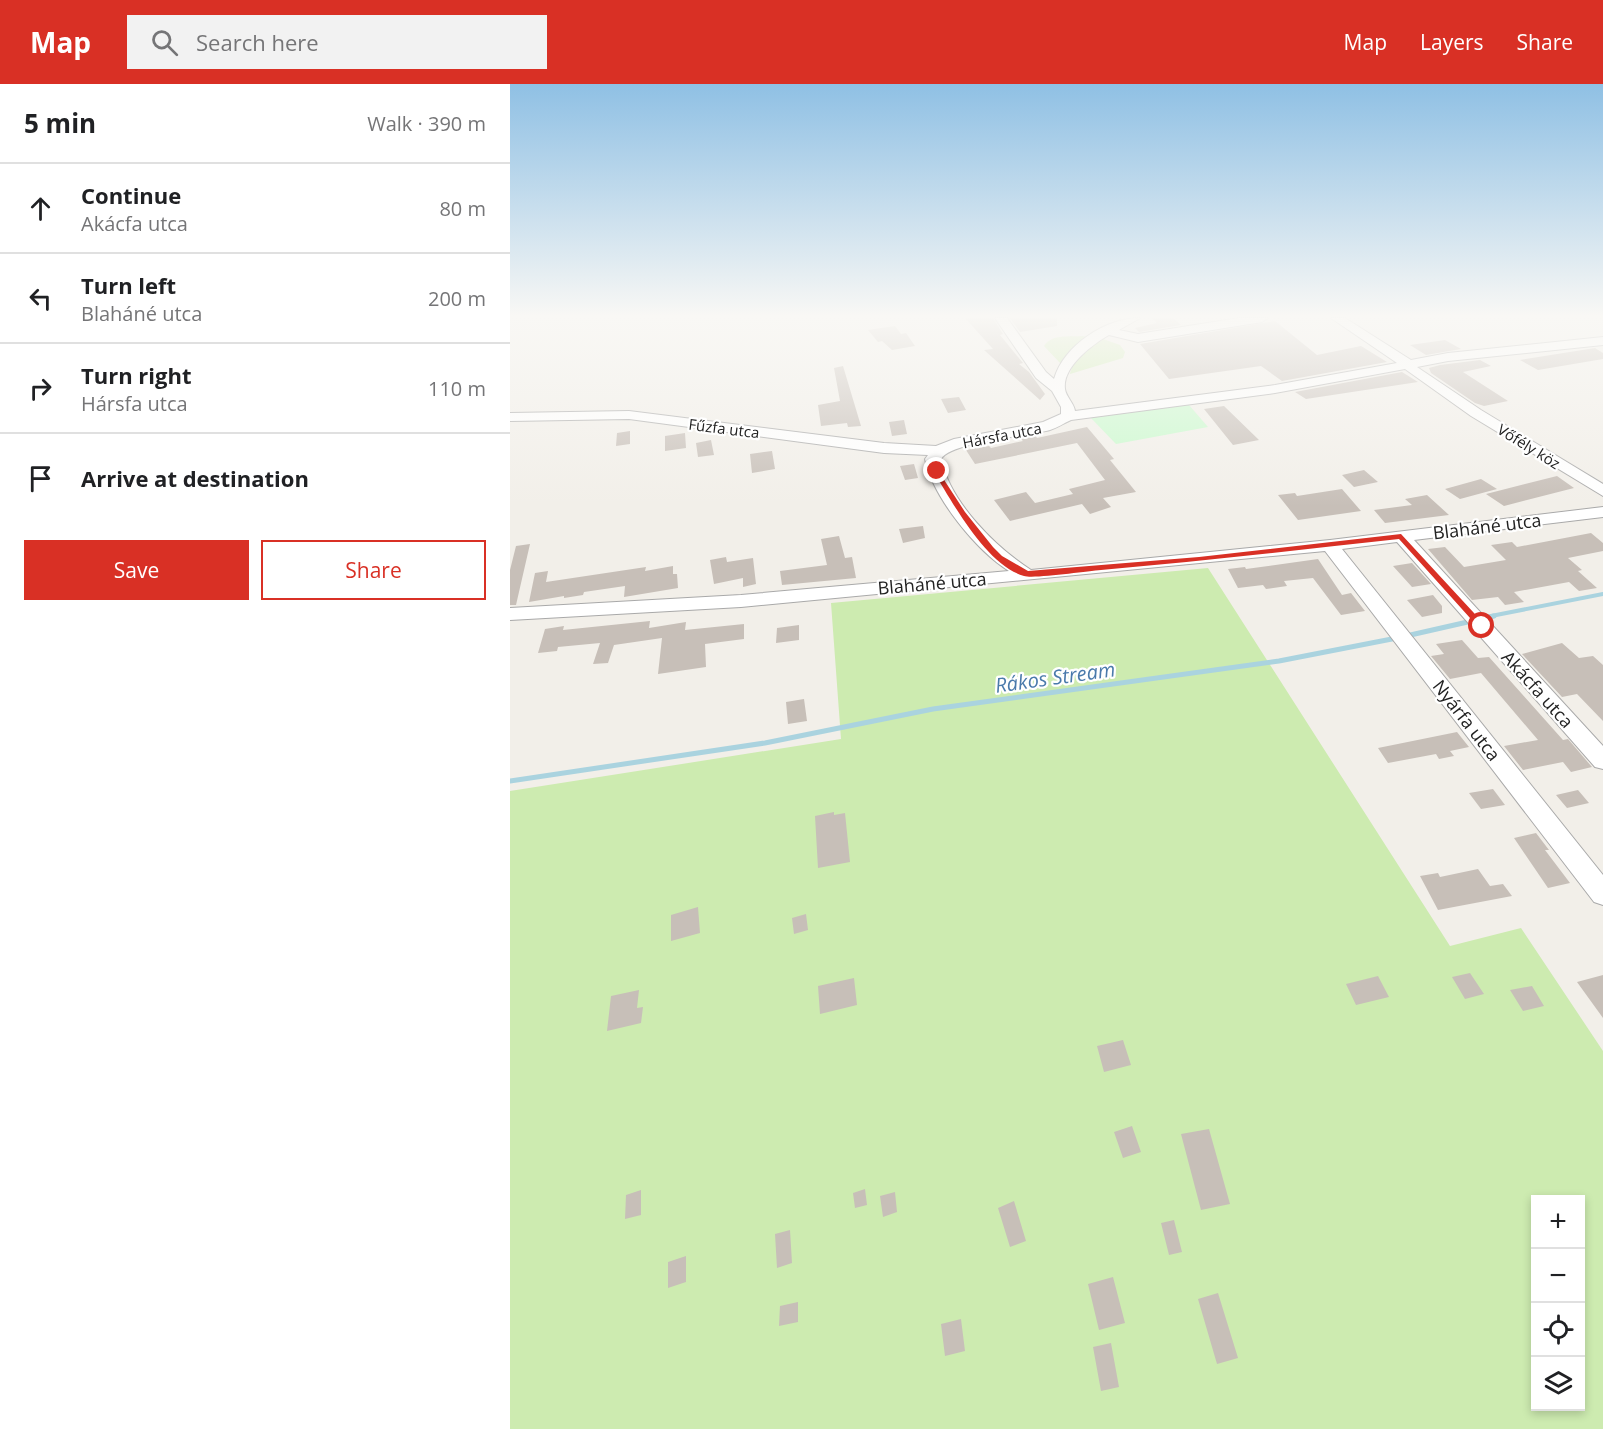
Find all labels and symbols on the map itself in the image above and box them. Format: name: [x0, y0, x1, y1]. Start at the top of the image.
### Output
street label: Fűzfa utca: [687, 414, 761, 442]
street label: Hársfa utca: [961, 418, 1043, 452]
street label: Vőfély köz: [1494, 419, 1564, 473]
route end: [923, 457, 949, 483]
street label: Blaháné utca: [1431, 507, 1543, 545]
street label: Blaháné utca: [877, 566, 987, 600]
route start: [1468, 612, 1494, 638]
street label: Akácfa utca: [1497, 645, 1579, 733]
water label: Rákos Stream: [993, 655, 1117, 699]
street label: Nyárfa utca: [1428, 674, 1506, 766]

